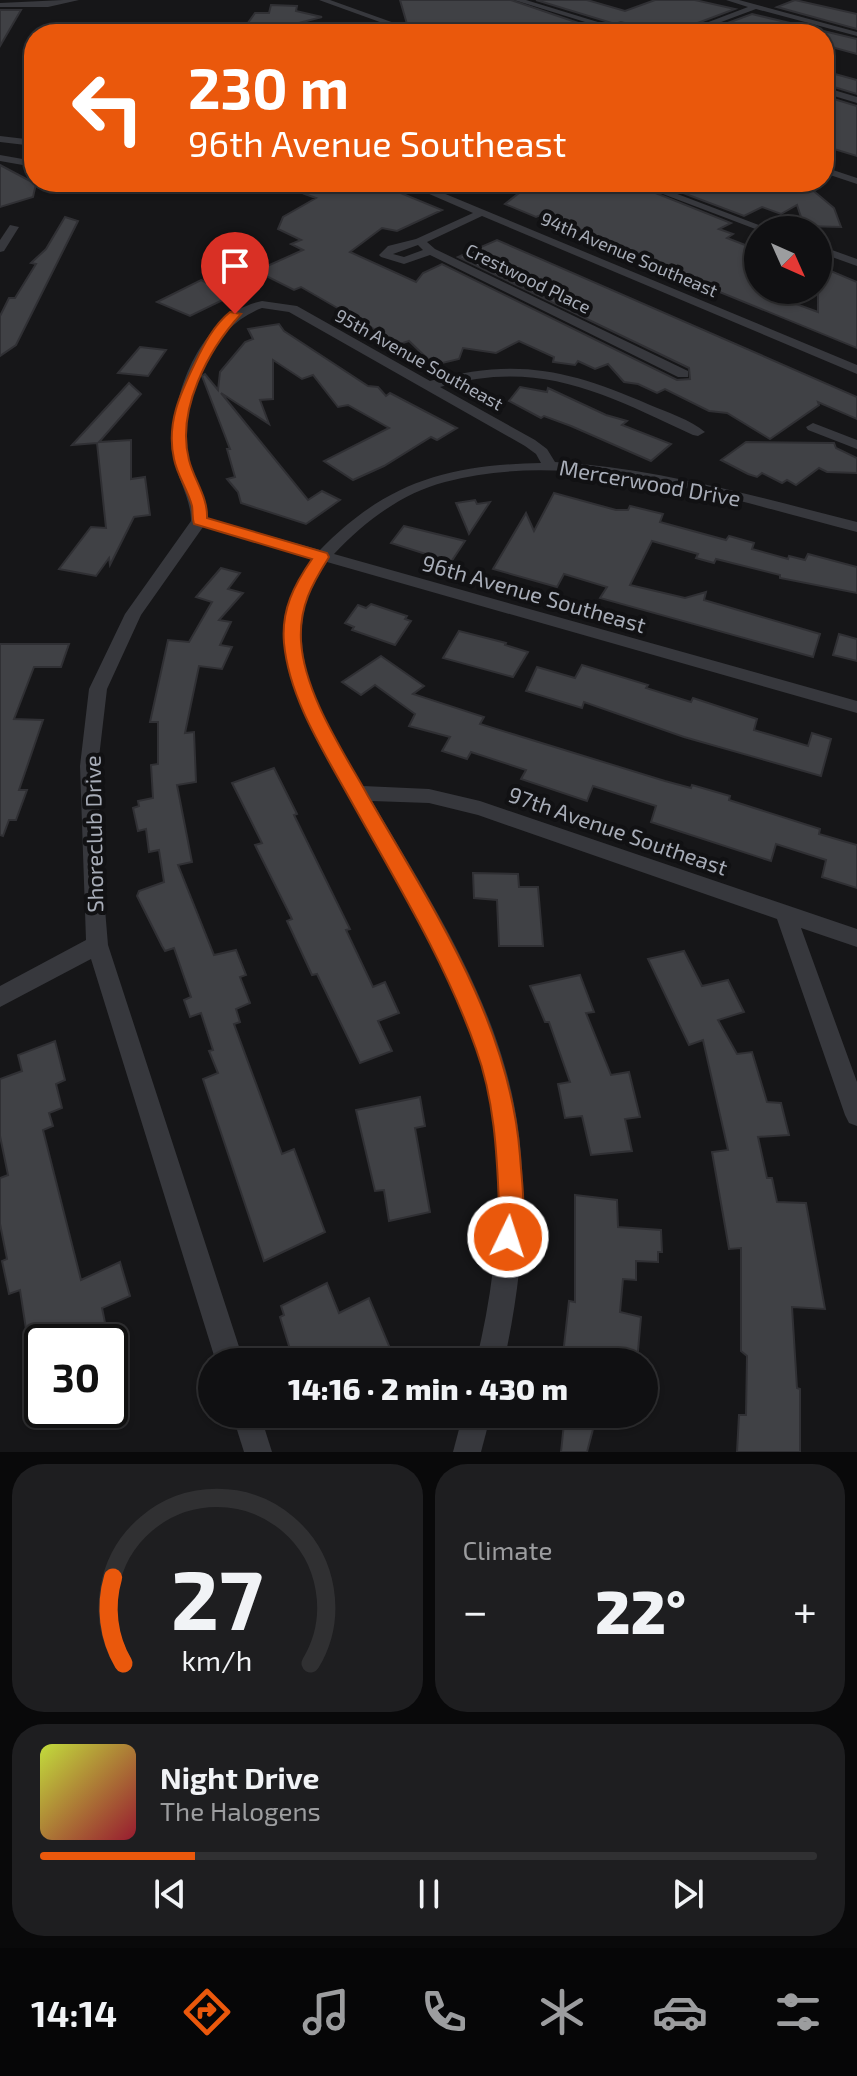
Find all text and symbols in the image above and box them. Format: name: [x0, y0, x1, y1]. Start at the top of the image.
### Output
text: 230 m: [188, 53, 349, 120]
icon: left: [56, 56, 160, 160]
text: 96th Avenue Southeast: [188, 121, 567, 164]
street label: 94th Avenue Southeast: [538, 207, 721, 301]
north arrow: [744, 216, 832, 304]
map controls: [744, 216, 832, 304]
pin: [201, 232, 269, 314]
street label: Crestwood Place: [462, 238, 595, 318]
icon: arrive: [213, 244, 257, 288]
street label: 95th Avenue Southeast: [332, 304, 507, 415]
street label: Mercerwood Drive: [557, 453, 743, 511]
street label: 96th Avenue Southeast: [420, 549, 649, 637]
street label: Shoreclub Drive: [79, 755, 107, 913]
street label: 97th Avenue Southeast: [505, 780, 731, 880]
position arrow: [466, 1195, 550, 1279]
speed limit sign: 30: [24, 1324, 128, 1428]
text: 14:16 · 2 min · 430 m: [288, 1370, 568, 1406]
text: Climate: [463, 1534, 552, 1565]
text: 27: [171, 1547, 263, 1647]
text: 22°: [595, 1574, 686, 1646]
text: −: [463, 1583, 488, 1636]
text: +: [793, 1583, 817, 1636]
text: km/h: [182, 1642, 253, 1677]
text: Night Drive: [160, 1759, 319, 1795]
text: The Halogens: [160, 1795, 321, 1826]
icon: previous: [148, 1872, 192, 1916]
icon: pause: [407, 1872, 451, 1916]
icon: next: [666, 1872, 710, 1916]
icon: directions: [179, 1984, 235, 2040]
icon: music: [298, 1984, 354, 2040]
icon: phone: [416, 1984, 472, 2040]
icon: climate: [534, 1984, 590, 2040]
icon: car: [652, 1984, 708, 2040]
icon: filters: [770, 1984, 826, 2040]
text: 14:14: [31, 1991, 117, 2034]

